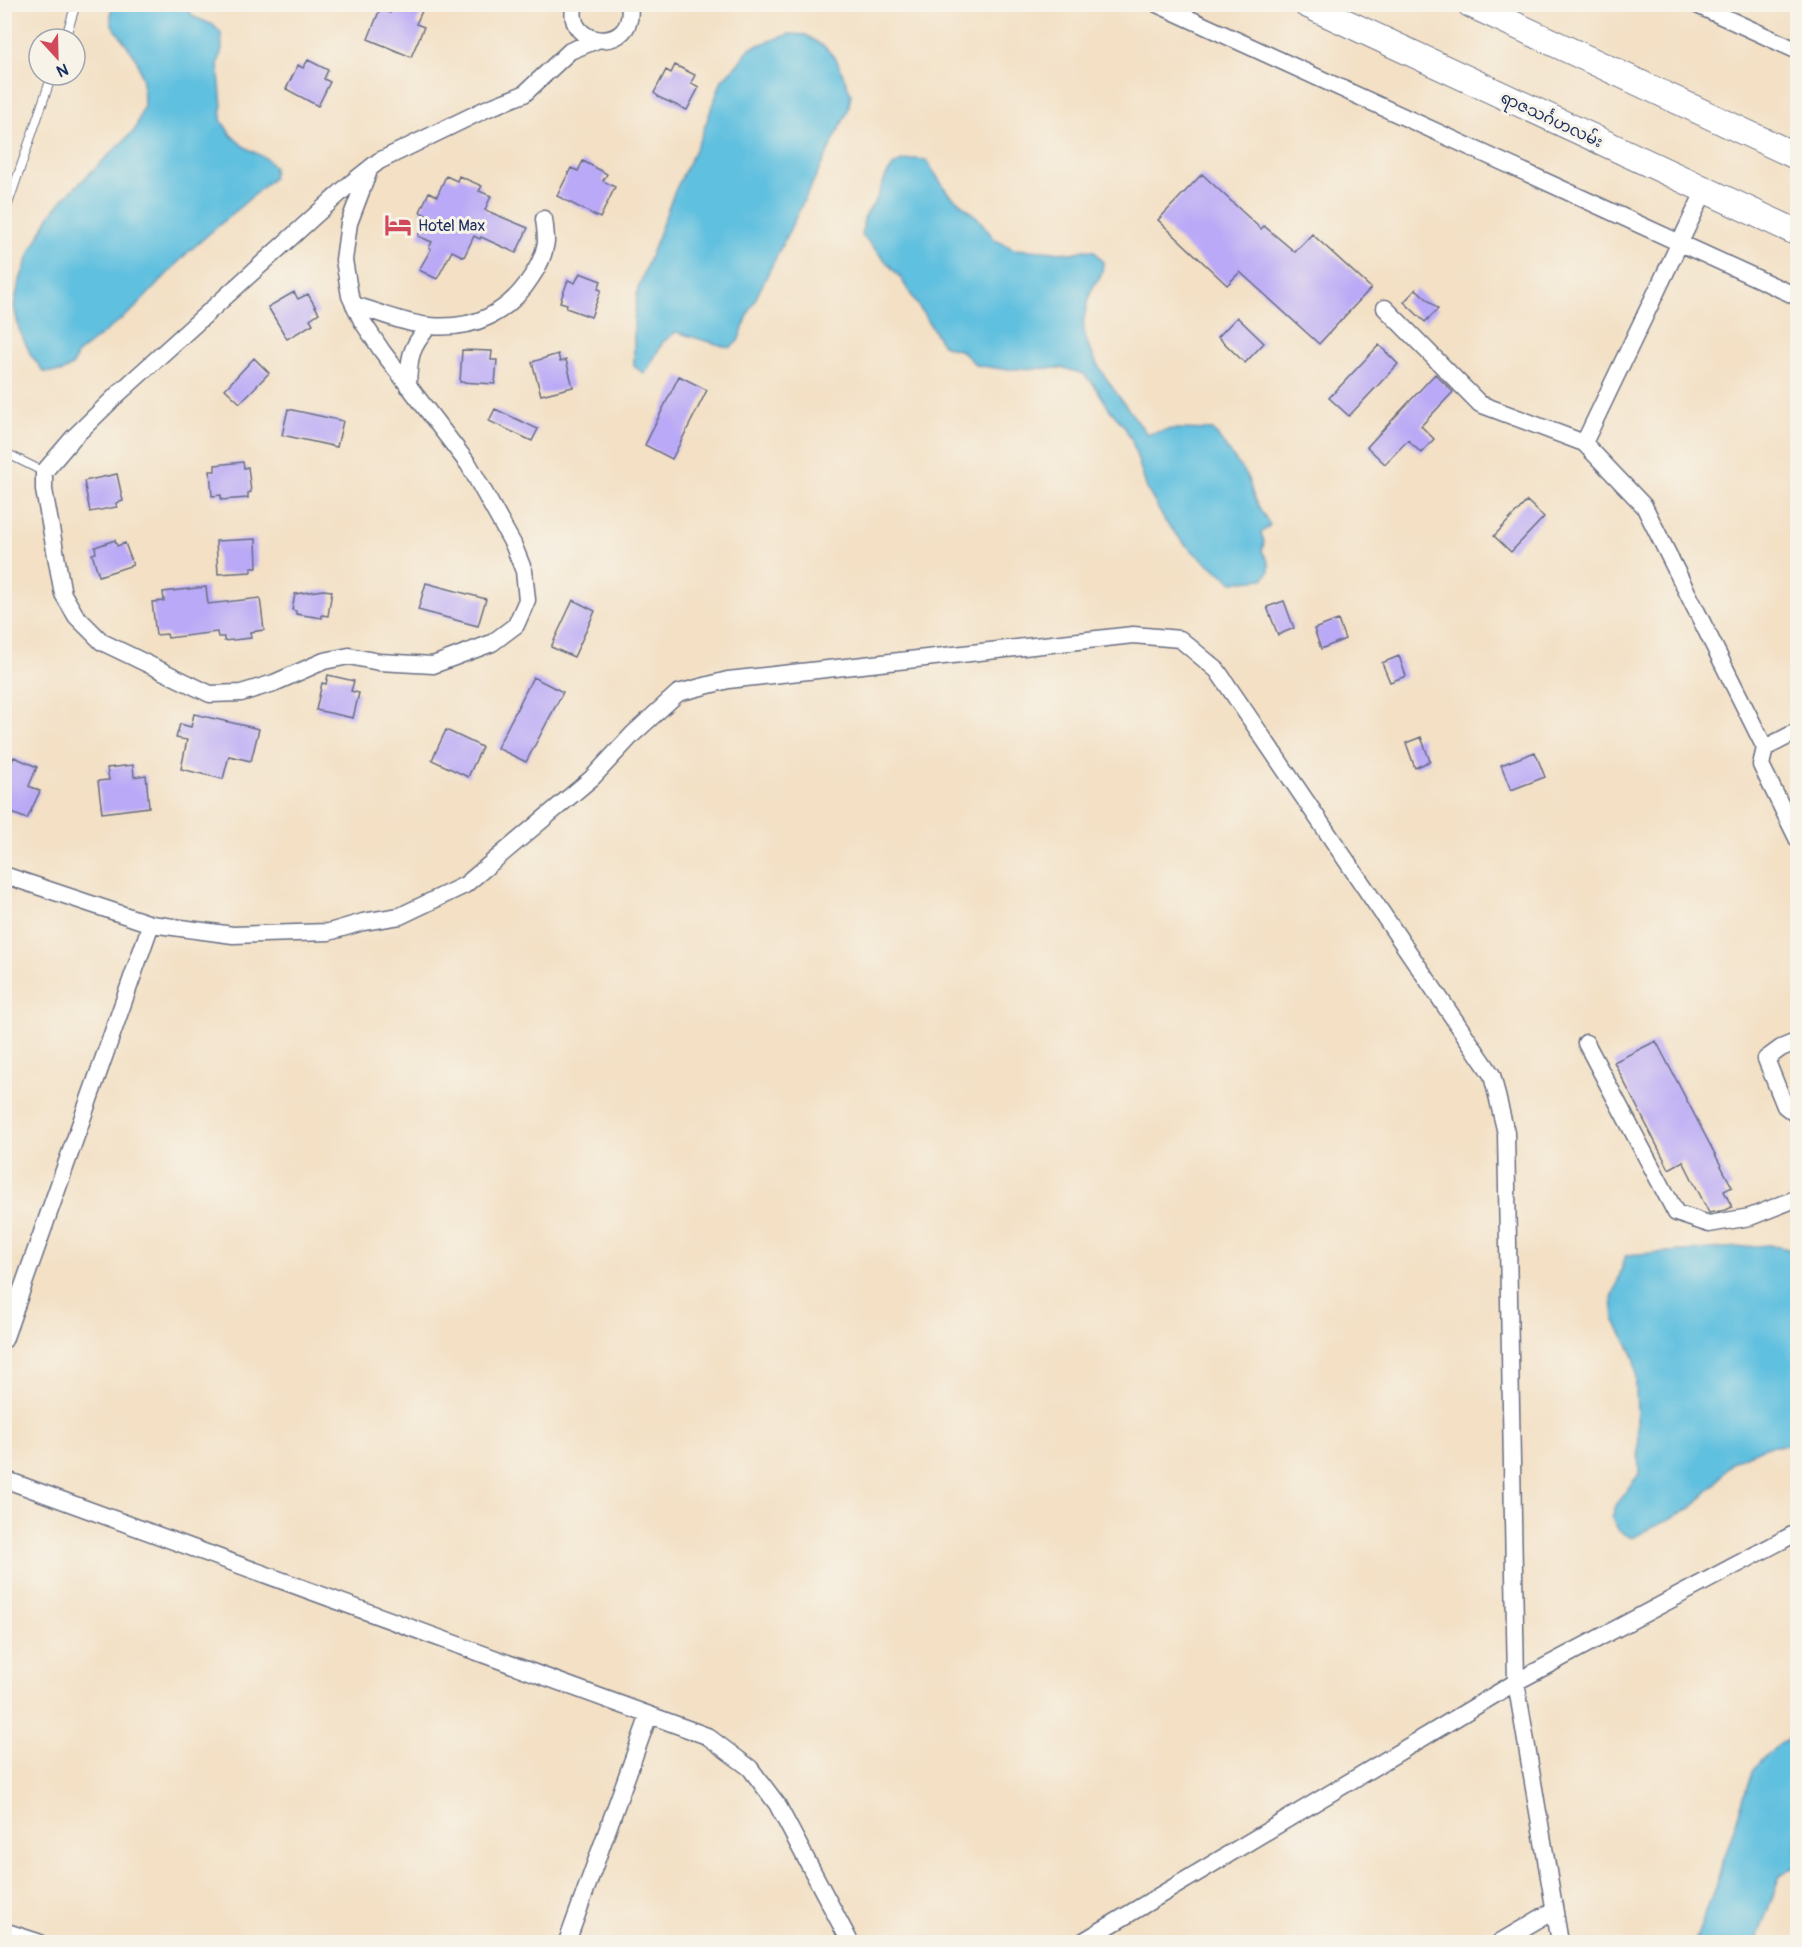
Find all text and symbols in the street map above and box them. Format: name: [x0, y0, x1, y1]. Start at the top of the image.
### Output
north arrow: [27, 27, 87, 87]
text: N: [53, 59, 71, 81]
street label: ရာဇသင်္ဂဟလမ်း: [1496, 86, 1607, 155]
hotel icon: Hotel Max: [383, 210, 413, 240]
place label: Hotel Max: [418, 216, 485, 236]

